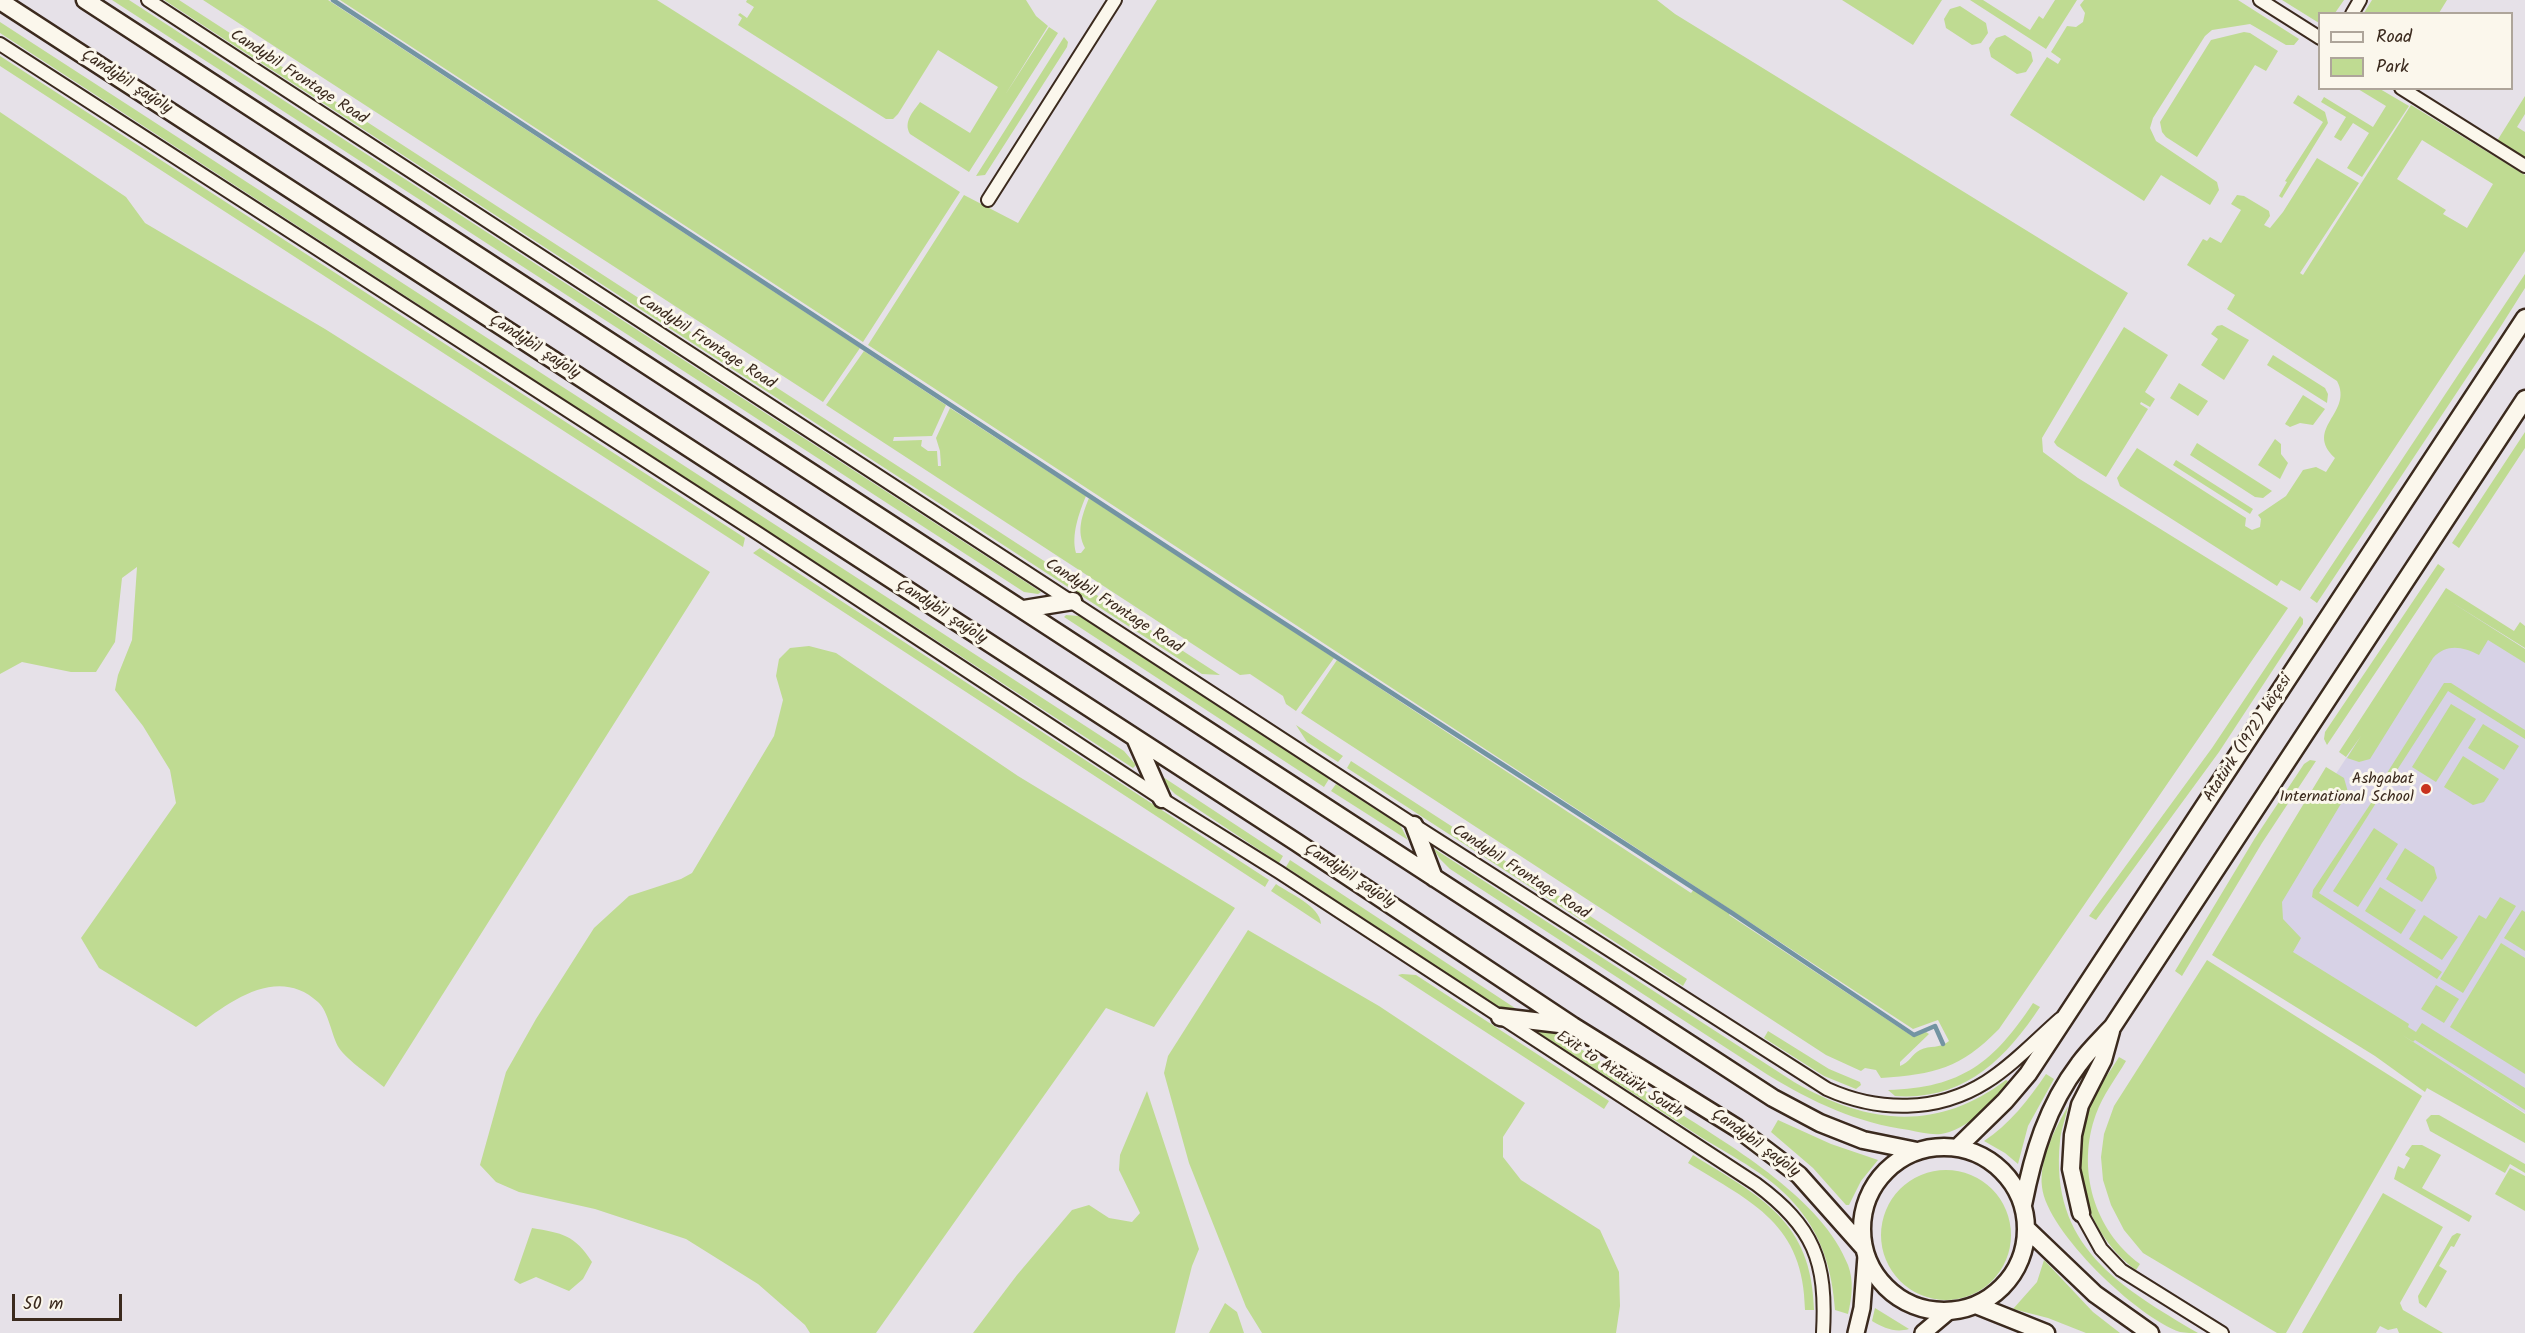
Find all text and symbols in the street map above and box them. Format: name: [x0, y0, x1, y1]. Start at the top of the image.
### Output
legend: [2318, 12, 2513, 90]
text: Road: [2376, 23, 2412, 52]
street label: Candybil Frontage Road: [226, 26, 370, 130]
street label: Çandybil şaýoly: [77, 47, 175, 119]
text: Park: [2376, 53, 2409, 82]
street label: Candybil Frontage Road: [634, 291, 778, 395]
street label: Çandybil şaýoly: [485, 312, 583, 384]
street label: Candybil Frontage Road: [1041, 555, 1185, 659]
street label: Çandybil şaýoly: [892, 577, 990, 649]
street label: Atatürk (1972) köçesi: [2201, 672, 2297, 806]
place label: Ashgabat International School: [2280, 770, 2414, 808]
marker: Ashgabat International School: [2419, 782, 2433, 796]
street label: Candybil Frontage Road: [1448, 821, 1592, 925]
street label: Çandybil şaýoly: [1300, 841, 1398, 913]
street label: Exit to Atatürk South: [1552, 1028, 1686, 1124]
street label: Çandybil şaýoly: [1707, 1106, 1803, 1182]
scale bar: [15, 1282, 124, 1320]
text: 50 m: [23, 1290, 63, 1319]

